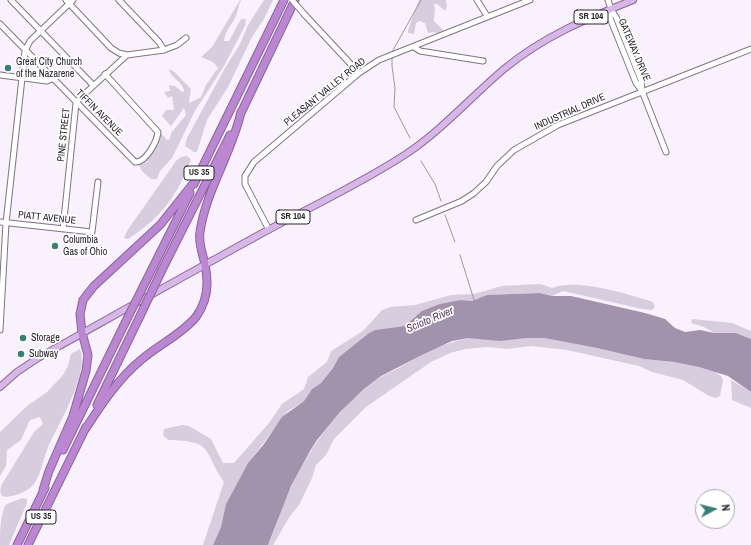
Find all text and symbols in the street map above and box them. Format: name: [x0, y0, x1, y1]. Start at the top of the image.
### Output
road number: SR 104: [574, 10, 608, 24]
street label: GATEWAY DRIVE: [615, 17, 653, 83]
street label: PLEASANT VALLEY ROAD: [282, 55, 368, 129]
place label: Great City Church of the Nazarene: [16, 56, 82, 80]
marker: Great City Church of the Nazarene: [3, 63, 13, 73]
street label: TIFFIN AVENUE: [73, 87, 125, 139]
street label: INDUSTRIAL DRIVE: [533, 91, 607, 133]
street label: PINE STREET: [55, 108, 73, 162]
road number: US 35: [184, 166, 214, 180]
street label: PIATT AVENUE: [18, 209, 76, 227]
road number: SR 104: [276, 210, 310, 224]
place label: Columbia Gas of Ohio: [63, 234, 107, 258]
marker: Columbia Gas of Ohio: [50, 241, 60, 251]
water label: Scioto River: [405, 304, 455, 336]
place label: Storage: [31, 332, 60, 344]
marker: Storage: [18, 333, 28, 343]
place label: Subway: [29, 348, 58, 360]
marker: Subway: [16, 349, 26, 359]
north arrow: [695, 489, 735, 529]
text: N: [719, 504, 733, 512]
road number: US 35: [26, 510, 56, 524]

